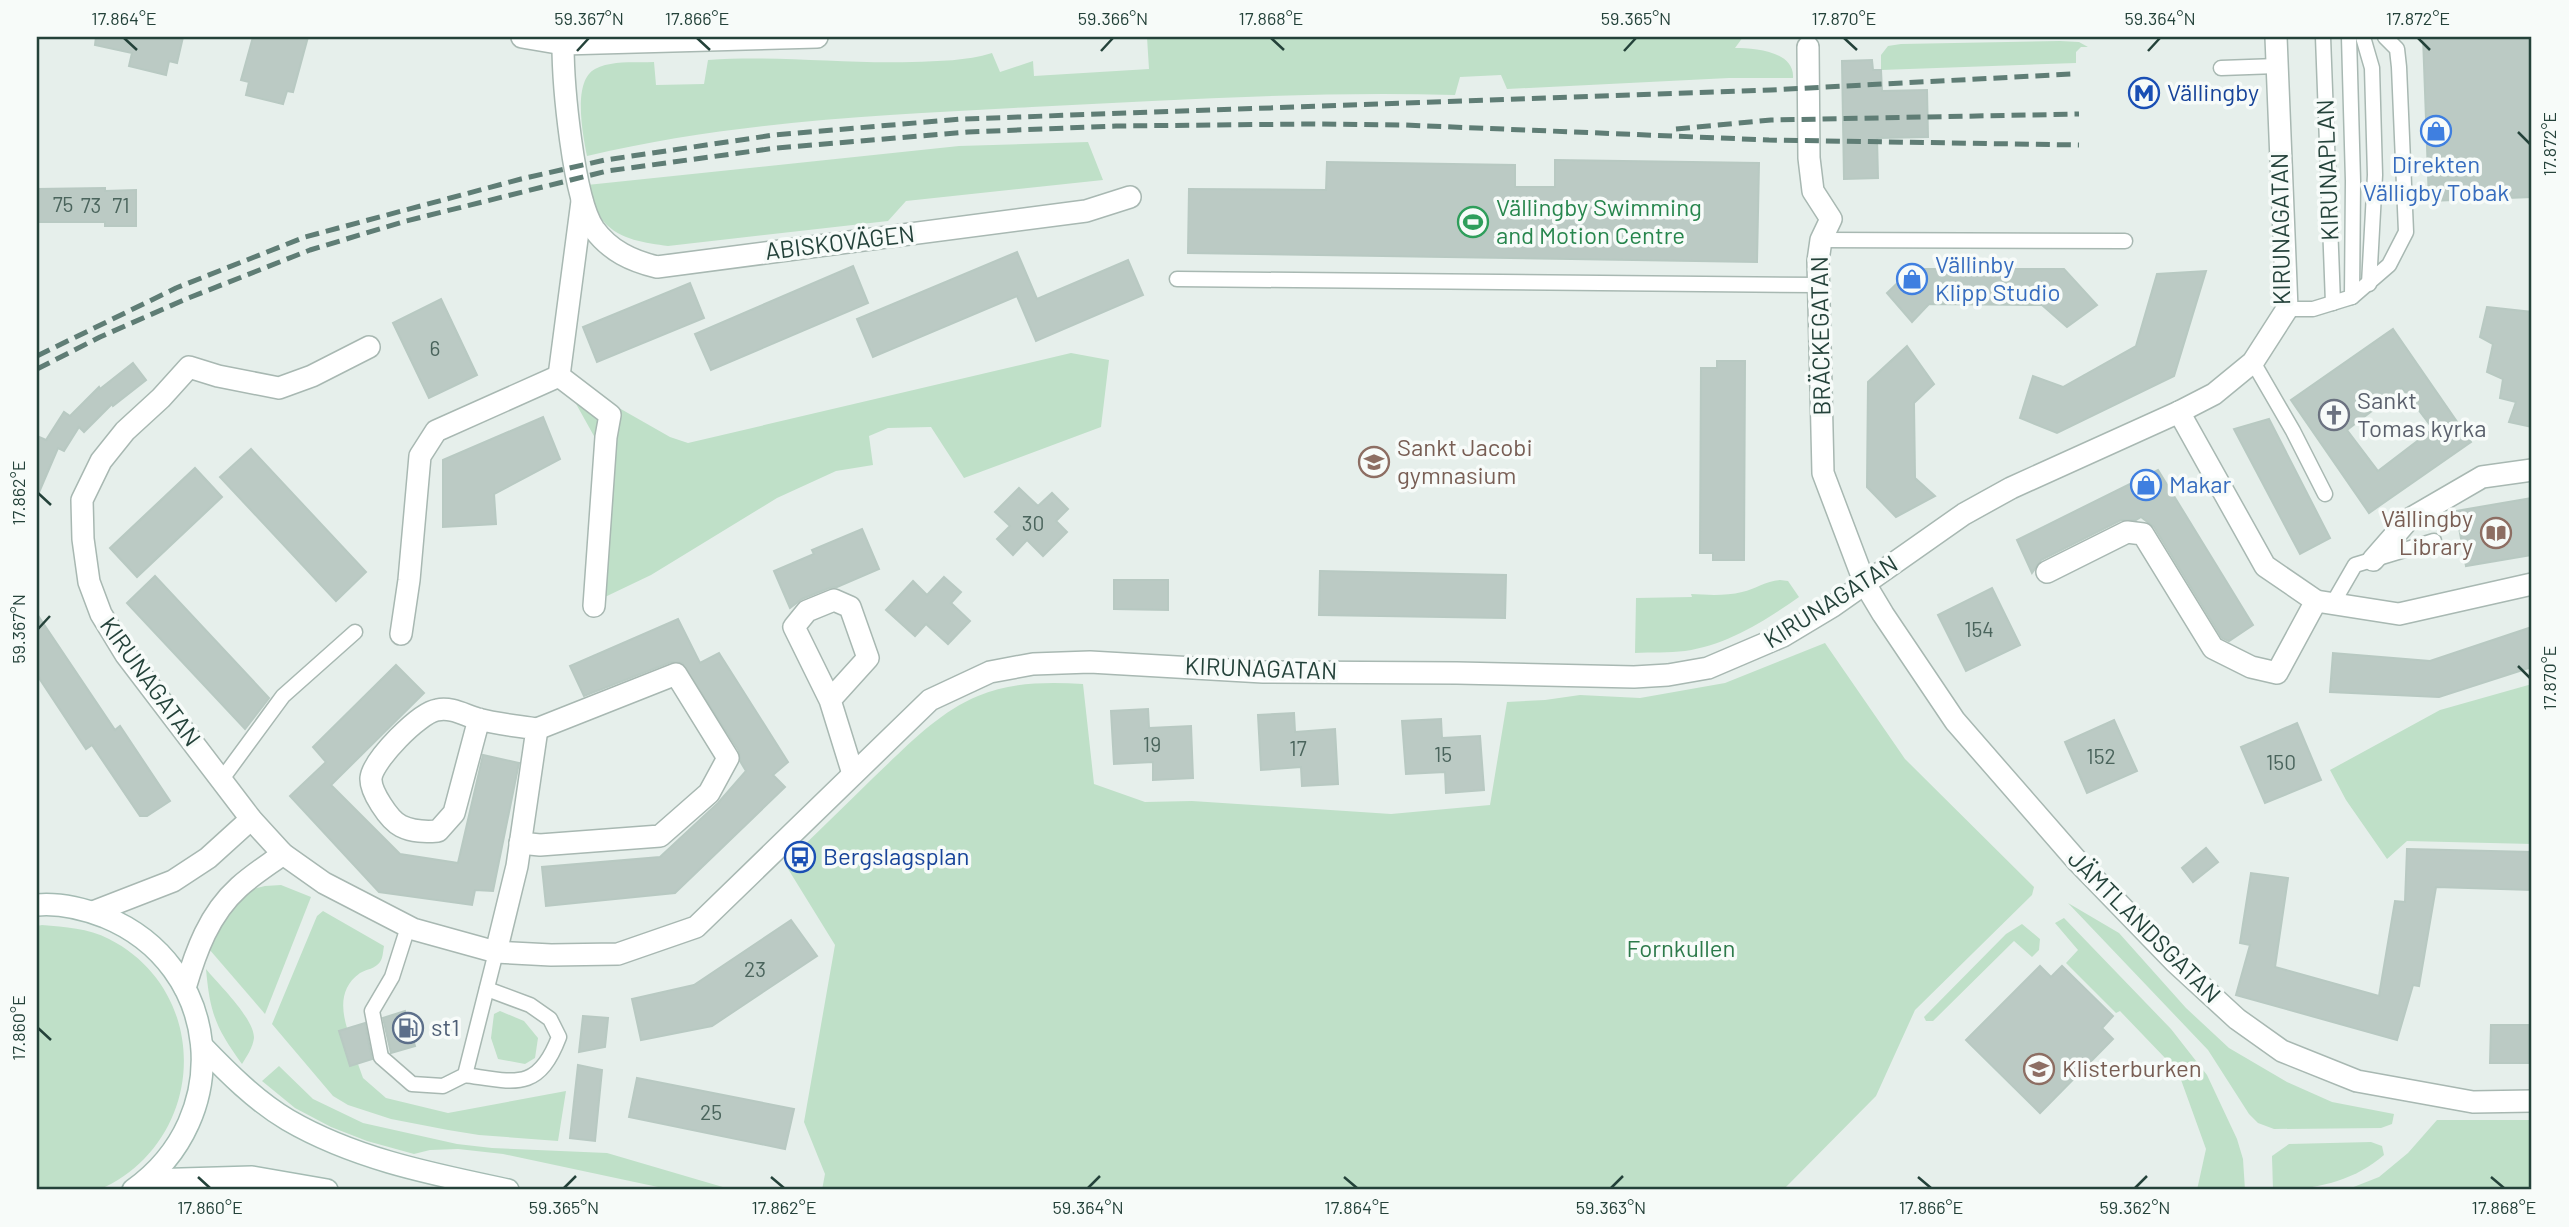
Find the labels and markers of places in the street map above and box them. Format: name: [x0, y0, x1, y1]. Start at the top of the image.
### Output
metro station icon: Vällingby: [2127, 76, 2161, 110]
place label: Vällingby: [2167, 77, 2259, 106]
shop icon: Direkten Välligby Tobak: [2419, 114, 2453, 148]
place label: Direkten Välligby Tobak: [2363, 149, 2509, 206]
place label: Vällingby Swimming and Motion Centre: [1496, 192, 1702, 249]
sports icon: Vällingby Swimming and Motion Centre: [1456, 205, 1490, 239]
place label: Vällinby Klipp Studio: [1935, 249, 2061, 306]
shop icon: Vällinby Klipp Studio: [1895, 262, 1929, 296]
place label: Sankt Tomas kyrka: [2357, 385, 2486, 442]
church icon: Sankt Tomas kyrka: [2317, 398, 2351, 432]
place label: Sankt Jacobi gymnasium: [1397, 432, 1533, 489]
school or university icon: Sankt Jacobi gymnasium: [1357, 445, 1391, 479]
shop icon: Makar: [2129, 468, 2163, 502]
place label: Makar: [2169, 469, 2231, 498]
place label: Vällingby Library: [2381, 503, 2473, 560]
library icon: Vällingby Library: [2479, 516, 2513, 550]
bus stop icon: Bergslagsplan: [783, 840, 817, 874]
place label: Bergslagsplan: [823, 841, 969, 870]
fuel station icon: st1: [391, 1011, 425, 1045]
place label: st1: [431, 1012, 460, 1041]
school or university icon: Klisterburken: [2022, 1052, 2056, 1086]
place label: Klisterburken: [2062, 1053, 2202, 1082]

